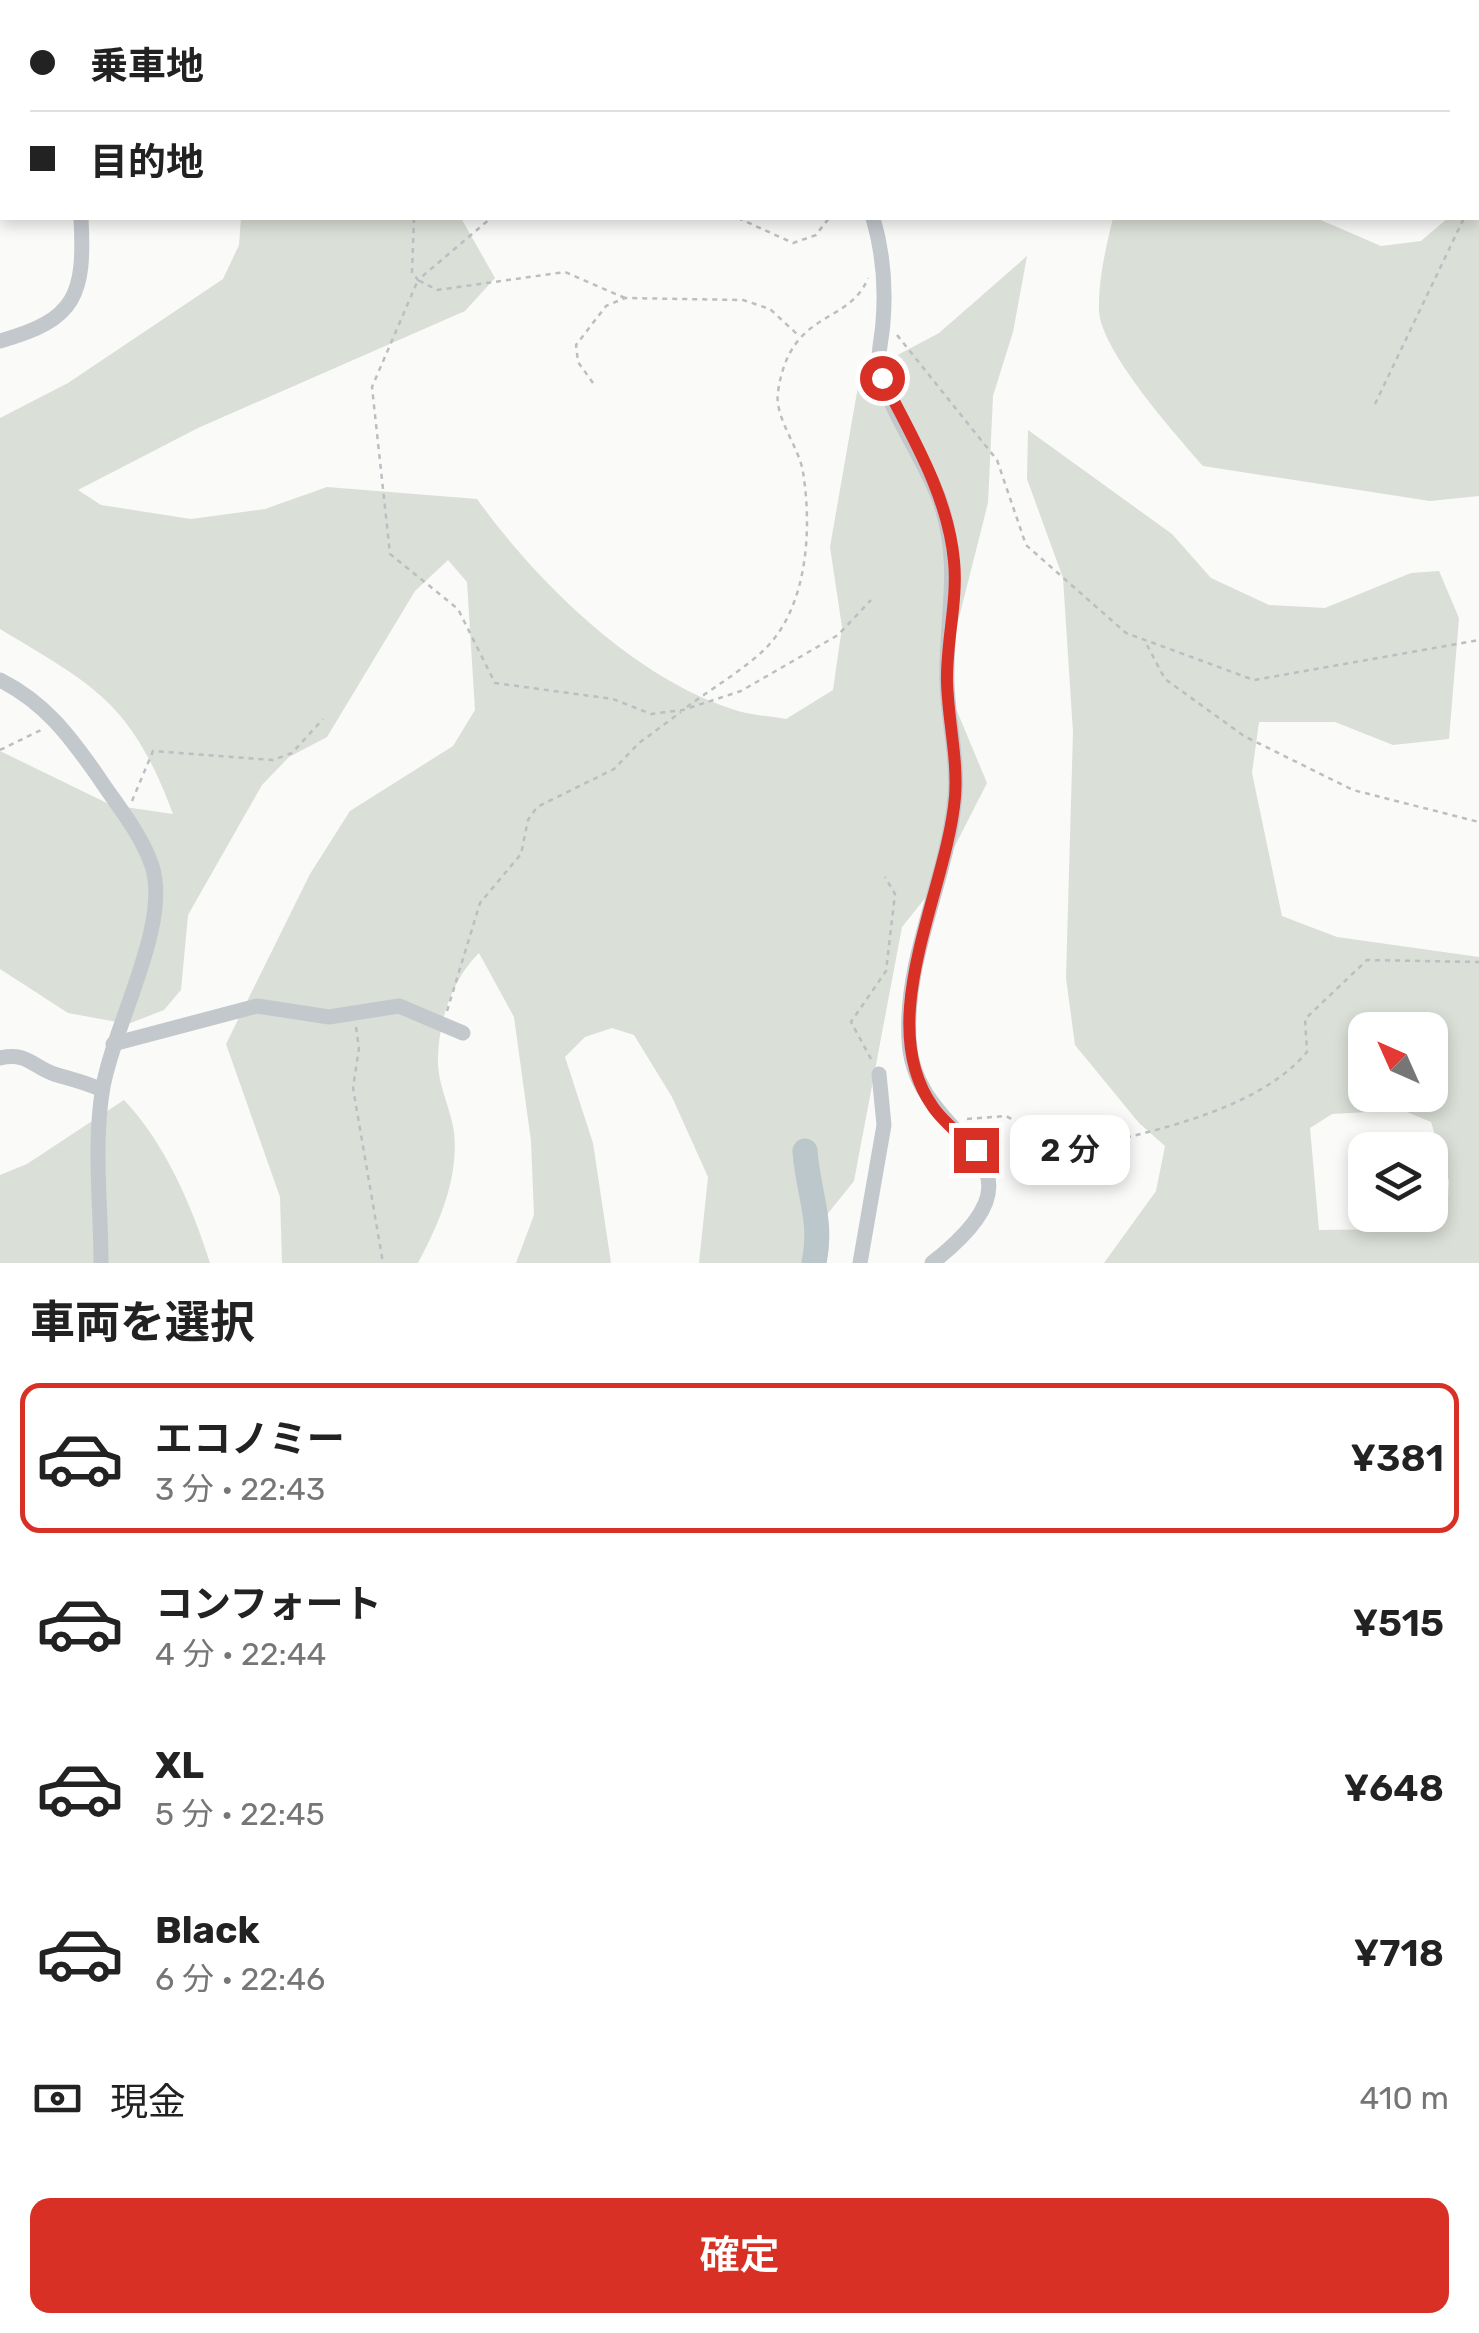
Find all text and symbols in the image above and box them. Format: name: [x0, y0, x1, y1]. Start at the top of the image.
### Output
text: 乗車地: [90, 43, 204, 89]
text: 目的地: [90, 139, 204, 185]
route start: [860, 356, 905, 401]
north arrow: [1348, 1012, 1448, 1112]
map controls: [1348, 1012, 1448, 1232]
callout: 2 分: [1011, 1115, 1131, 1185]
route end: [954, 1128, 999, 1173]
text: 2 分: [1040, 1131, 1100, 1169]
button: layers: [1348, 1132, 1448, 1232]
text: 車両を選択: [30, 1296, 255, 1349]
icon: car: [35, 1413, 125, 1503]
text: エコノミー: [155, 1416, 345, 1462]
text: ¥381: [1351, 1435, 1444, 1481]
text: 3 分 · 22:43: [155, 1470, 325, 1508]
icon: car: [35, 1578, 125, 1668]
text: コンフォート: [155, 1581, 382, 1627]
text: ¥515: [1353, 1600, 1444, 1646]
text: 4 分 · 22:44: [155, 1635, 326, 1673]
text: XL: [155, 1742, 204, 1788]
icon: car: [35, 1743, 125, 1833]
text: ¥648: [1344, 1765, 1444, 1811]
text: 5 分 · 22:45: [155, 1795, 325, 1833]
text: Black: [155, 1907, 260, 1953]
icon: car: [35, 1908, 125, 1998]
text: ¥718: [1354, 1930, 1444, 1976]
text: 6 分 · 22:46: [155, 1960, 325, 1998]
icon: cash: [30, 2071, 85, 2126]
text: 現金: [110, 2079, 186, 2125]
text: 410 m: [1359, 2079, 1449, 2117]
button: 確定: [30, 2198, 1449, 2313]

